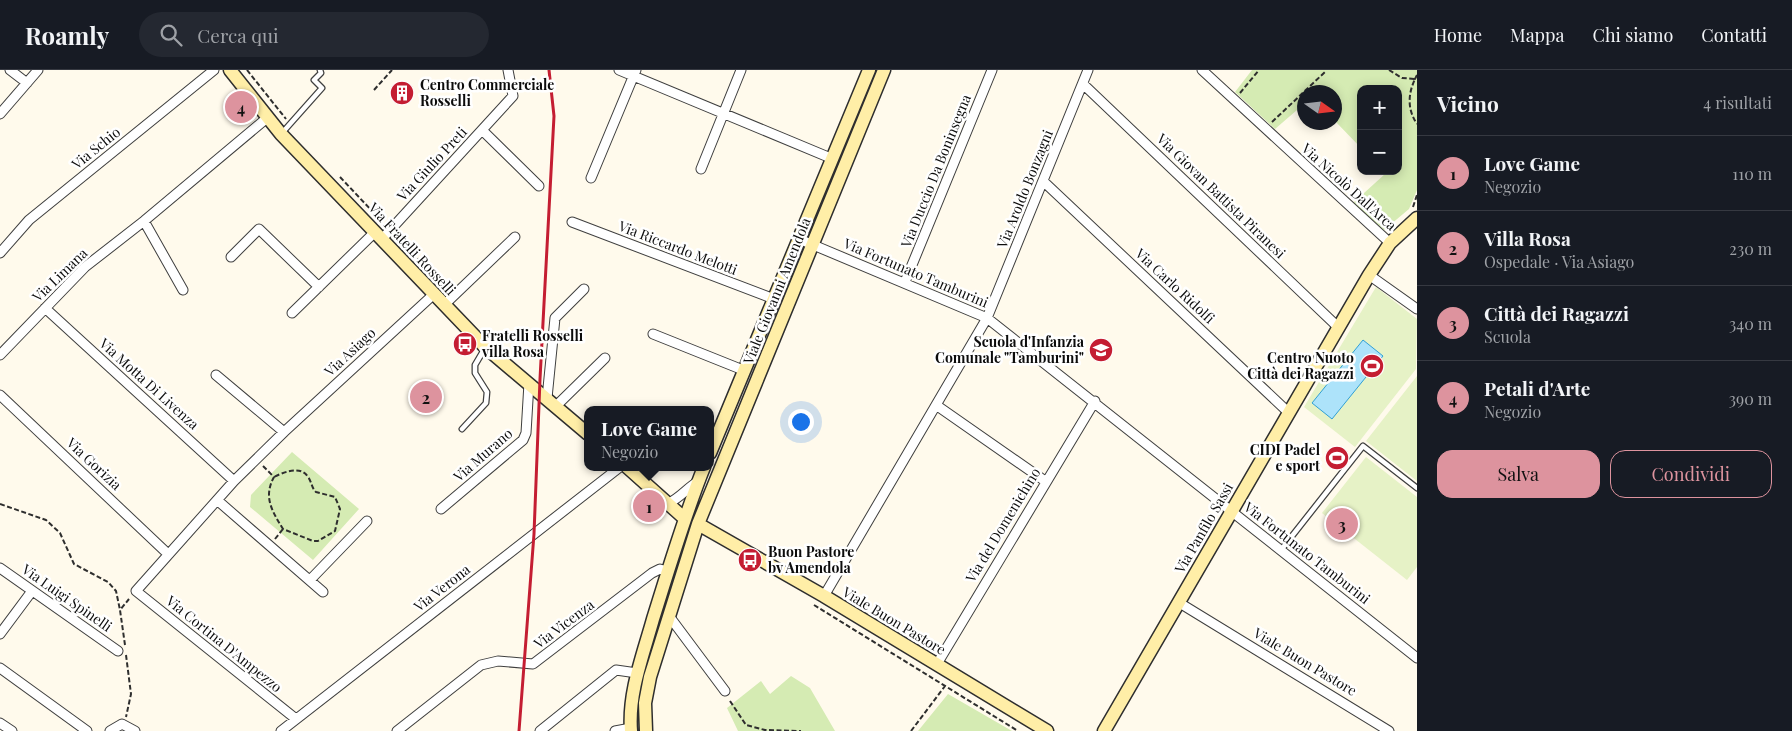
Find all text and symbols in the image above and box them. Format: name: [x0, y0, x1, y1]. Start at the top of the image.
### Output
search box: [139, 12, 489, 57]
text: Roamly: [25, 19, 109, 51]
icon: search: [157, 21, 185, 49]
text: Cerca qui: [197, 22, 279, 48]
text: Home: [1434, 23, 1482, 47]
text: Mappa: [1510, 23, 1565, 47]
text: Chi siamo: [1593, 23, 1673, 47]
text: Contatti: [1701, 23, 1767, 47]
place label: Centro Commerciale Rosselli: [420, 75, 554, 110]
building icon: Centro Commerciale Rosselli: [389, 80, 415, 106]
north arrow: [1297, 85, 1342, 130]
map controls: [1357, 85, 1402, 175]
button: +: [1357, 85, 1402, 130]
pin: 4: [225, 88, 257, 126]
text: Vicino: [1437, 89, 1499, 117]
street label: Via Duccio Da Boninsegna: [896, 91, 975, 251]
text: 4 risultati: [1703, 92, 1772, 113]
street label: Via Schio: [67, 122, 124, 174]
street label: Via Giulio Preti: [392, 123, 471, 205]
street label: Via Aroldo Bonzagni: [992, 127, 1057, 252]
street label: Via Giovan Battista Piranesi: [1152, 128, 1290, 262]
button: −: [1357, 130, 1402, 175]
street label: Via Nicolò Dall'Arca: [1297, 138, 1401, 234]
text: Love Game: [1484, 150, 1580, 176]
text: 1: [1450, 163, 1456, 184]
text: 110 m: [1732, 163, 1772, 184]
text: Negozio: [1484, 176, 1541, 197]
street label: Via Fratelli Rosselli: [364, 198, 460, 299]
street label: Viale Giovanni Amendola: [738, 215, 815, 368]
street label: Via Riccardo Melotti: [615, 216, 740, 279]
text: Villa Rosa: [1484, 225, 1571, 251]
street label: Via Fortunato Tamburini: [840, 233, 991, 312]
text: 2: [1449, 238, 1457, 259]
text: 230 m: [1729, 238, 1772, 259]
street label: Via Carlo Ridolfi: [1131, 243, 1219, 328]
street label: Via Limana: [27, 244, 91, 306]
text: Ospedale · Via Asiago: [1484, 251, 1634, 272]
text: Città dei Ragazzi: [1484, 300, 1629, 326]
text: 3: [1449, 313, 1457, 334]
text: 340 m: [1729, 313, 1772, 334]
street label: Via Asiago: [319, 323, 380, 381]
place label: Fratelli Rosselli villa Rosa: [481, 326, 584, 361]
text: Scuola: [1484, 326, 1531, 347]
bus stop icon: Fratelli Rosselli villa Rosa: [452, 331, 478, 357]
place label: Scuola d'Infanzia Comunale "Tamburini": [935, 332, 1085, 367]
street label: Via Motta Di Livenza: [95, 333, 203, 434]
school or university icon: Scuola d'Infanzia Comunale "Tamburini": [1088, 337, 1114, 363]
place label: Centro Nuoto Città dei Ragazzi: [1247, 348, 1355, 383]
sports icon: Centro Nuoto Città dei Ragazzi: [1359, 353, 1385, 379]
text: Petali d'Arte: [1484, 375, 1590, 401]
pin: 2: [410, 378, 442, 416]
text: 4: [1449, 388, 1457, 409]
text: 390 m: [1729, 388, 1772, 409]
text: Negozio: [1484, 401, 1541, 422]
popup: [584, 406, 714, 471]
your location: [788, 409, 814, 435]
text: Love Game: [601, 415, 697, 441]
street label: Via Murano: [448, 424, 516, 486]
street label: Via Gorizia: [62, 433, 126, 494]
place label: CIDI Padel e sport: [1250, 440, 1321, 475]
text: Negozio: [601, 441, 658, 462]
sports icon: CIDI Padel e sport: [1324, 445, 1350, 471]
button: Salva: [1437, 450, 1600, 498]
button: Condividi: [1610, 450, 1772, 498]
street label: Via del Domenichino: [960, 464, 1044, 586]
street label: Via Panfilo Sassi: [1170, 479, 1237, 577]
pin: 1: [633, 487, 665, 525]
street label: Via Fortunato Tamburini: [1239, 497, 1374, 608]
pin: 3: [1326, 505, 1358, 543]
place label: Buon Pastore bv Amendola: [768, 542, 854, 577]
bus stop icon: Buon Pastore bv Amendola: [737, 547, 763, 573]
street label: Via Luigi Spinelli: [18, 559, 116, 636]
street label: Via Verona: [409, 560, 474, 616]
street label: Viale Buon Pastore: [838, 582, 949, 659]
street label: Via Cortina D'Ampezzo: [162, 590, 286, 696]
street label: Via Vicenza: [529, 595, 598, 653]
street label: Viale Buon Pastore: [1249, 623, 1360, 700]

